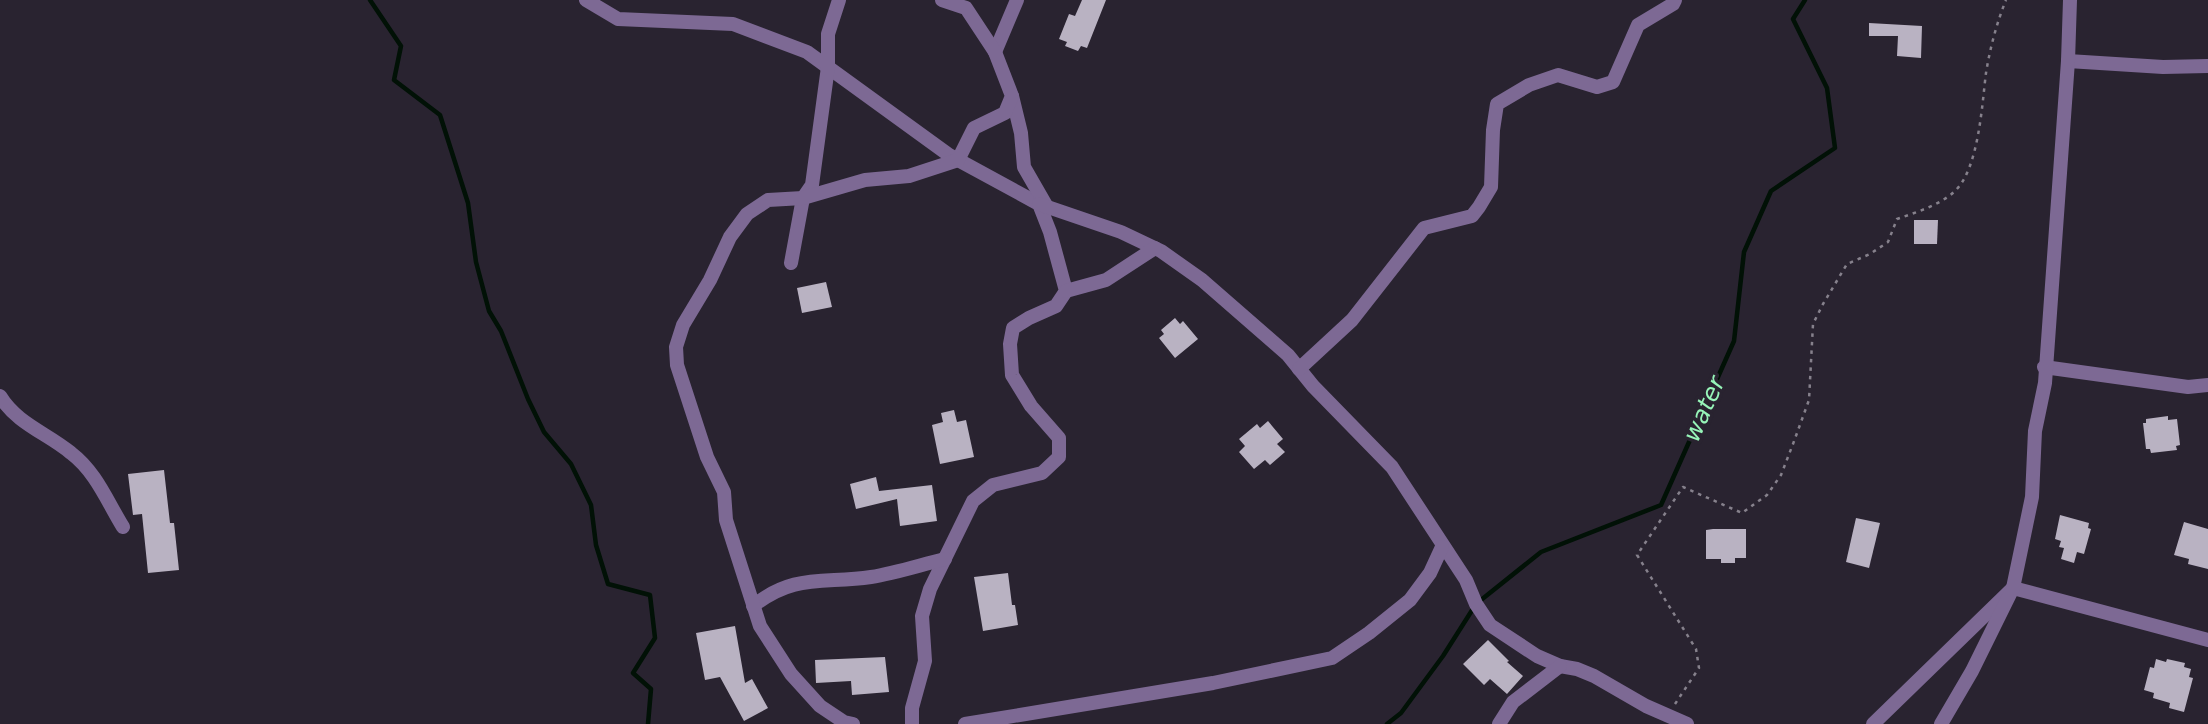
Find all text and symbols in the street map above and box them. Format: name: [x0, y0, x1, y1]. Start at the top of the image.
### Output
water label: water: [1677, 370, 1732, 446]

